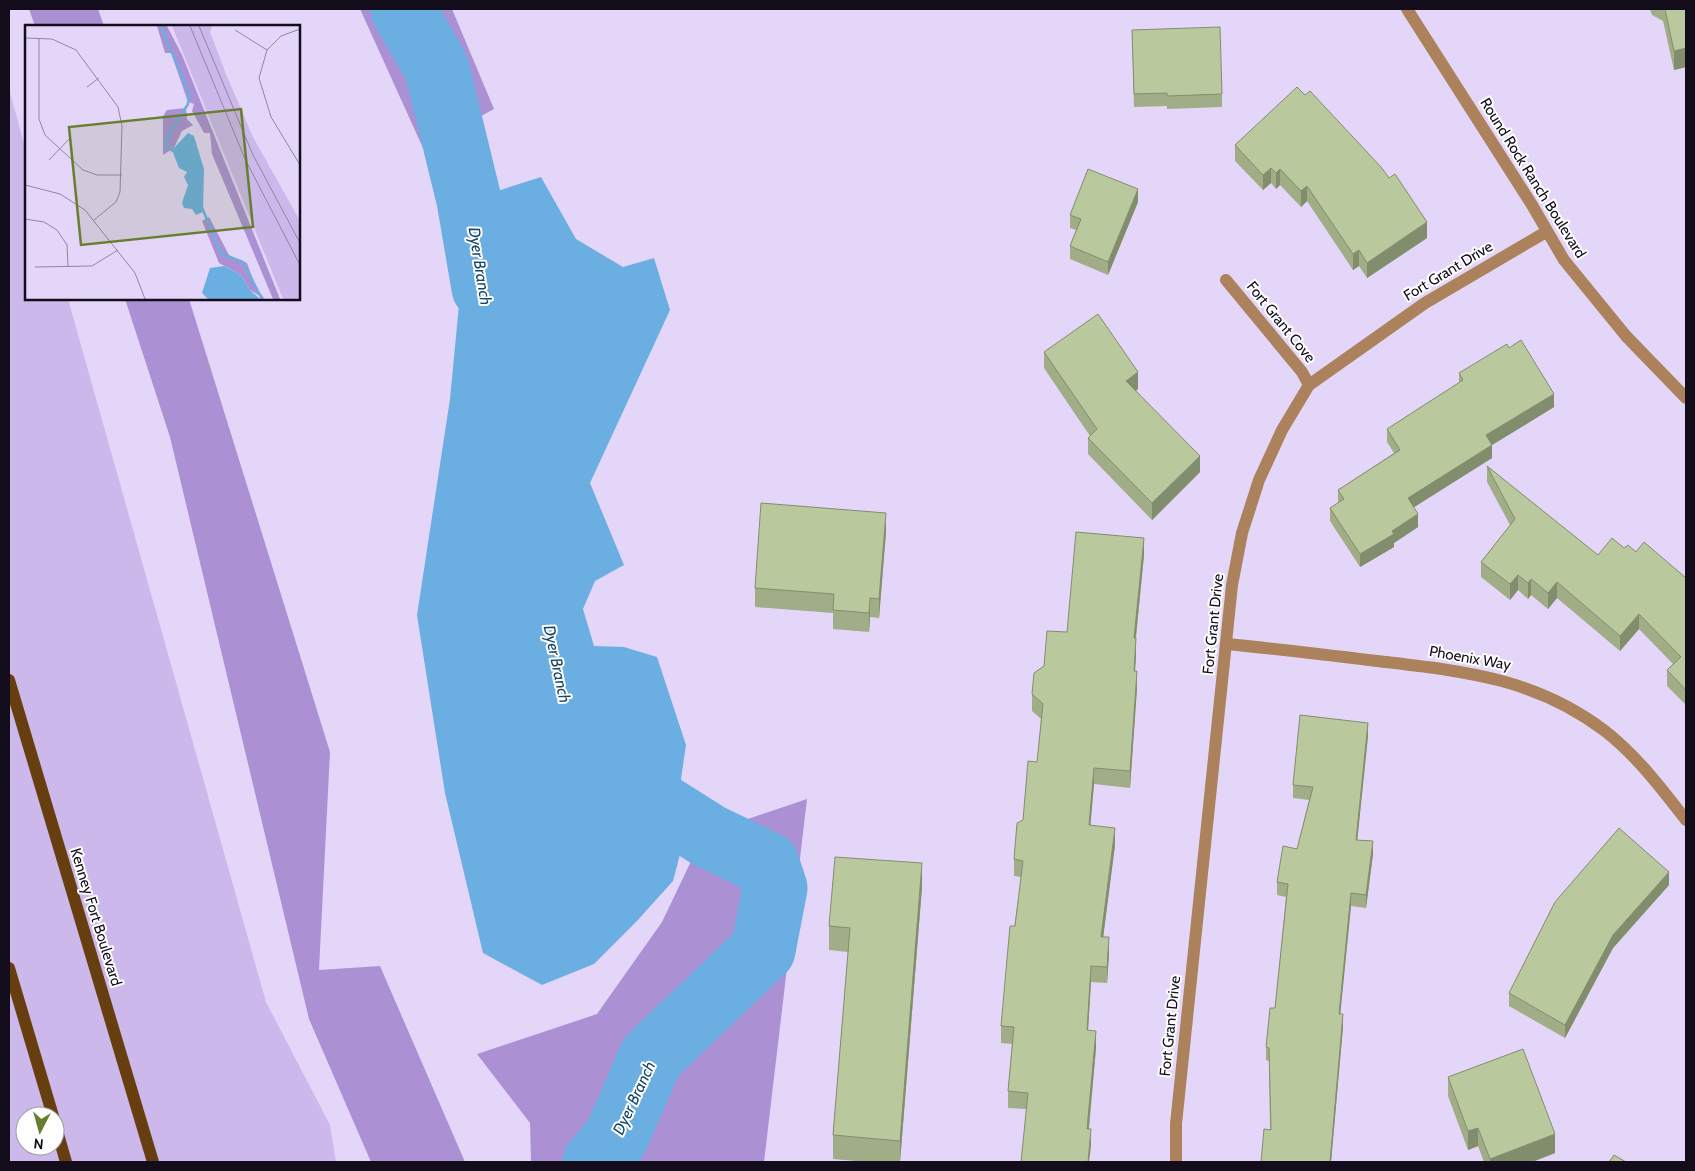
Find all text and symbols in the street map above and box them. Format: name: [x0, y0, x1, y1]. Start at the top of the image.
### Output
inset map: [25, 25, 300, 300]
street label: Round Rock Ranch Boulevard: [1476, 95, 1590, 261]
water label: Dyer Branch: [464, 226, 496, 306]
street label: Fort Grant Drive: [1400, 237, 1496, 305]
street label: Fort Grant Cove: [1243, 278, 1319, 366]
street label: Fort Grant Drive: [1199, 573, 1227, 675]
water label: Dyer Branch: [539, 623, 575, 705]
street label: Phoenix Way: [1428, 642, 1513, 674]
street label: Kenney Fort Boulevard: [66, 846, 126, 988]
street label: Fort Grant Drive: [1156, 975, 1184, 1077]
water label: Dyer Branch: [609, 1058, 659, 1138]
north arrow: [15, 1106, 65, 1156]
text: N: [33, 1134, 45, 1153]

